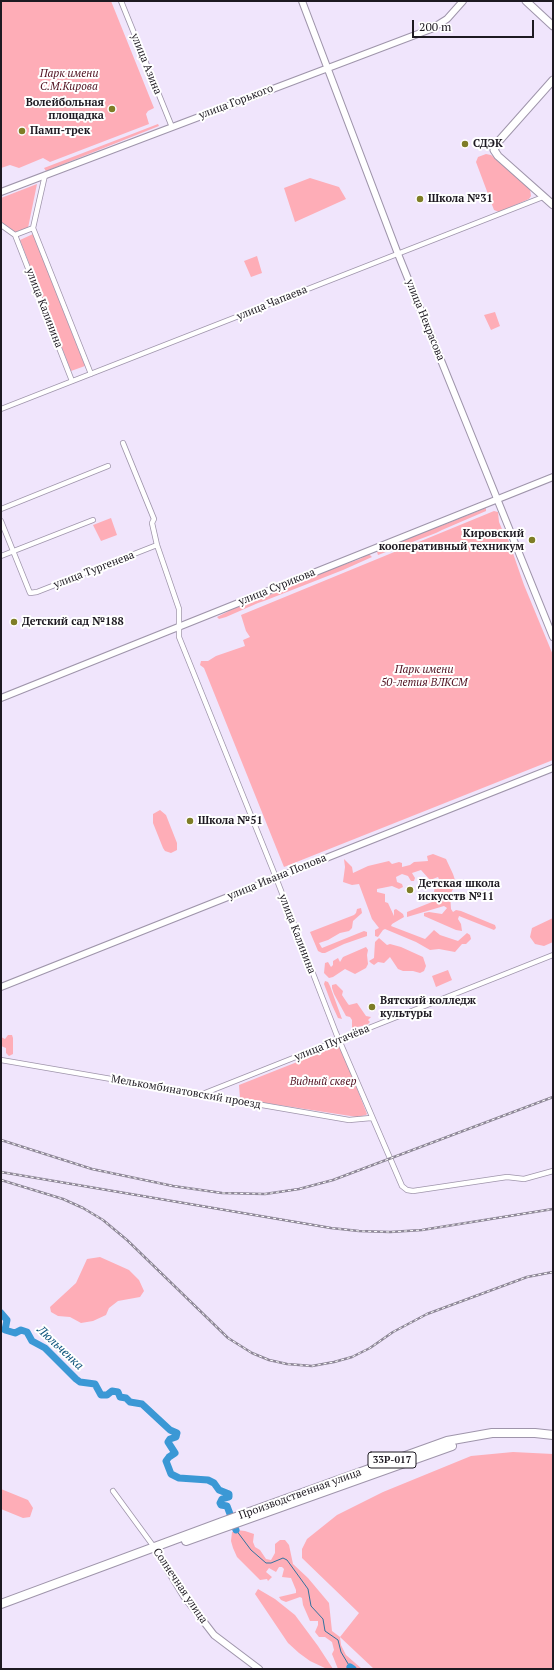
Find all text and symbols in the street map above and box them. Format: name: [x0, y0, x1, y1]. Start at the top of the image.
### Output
scale bar: [414, 12, 536, 38]
text: 200 m: [419, 19, 451, 34]
street label: улица Азина: [128, 32, 164, 96]
park label: Парк имени С.М.Кирова: [40, 67, 98, 93]
street label: улица Горького: [197, 82, 275, 122]
place label: Волейбольная площадка: [26, 96, 104, 122]
marker: Волейбольная площадка: [107, 104, 117, 114]
place label: Памп-трек: [30, 124, 90, 138]
marker: Памп-трек: [17, 126, 27, 136]
place label: СДЭК: [473, 137, 503, 151]
marker: СДЭК: [460, 139, 470, 149]
place label: Школа №31: [428, 192, 493, 206]
marker: Школа №31: [415, 194, 425, 204]
street label: улица Калинина: [23, 266, 65, 350]
street label: улица Некрасова: [403, 277, 447, 363]
street label: улица Чапаева: [235, 283, 309, 323]
place label: Кировский кооперативный техникум: [379, 527, 524, 553]
marker: Кировский кооперативный техникум: [527, 535, 537, 545]
street label: улица Тургенева: [52, 549, 136, 591]
street label: улица Сурикова: [237, 566, 317, 608]
place label: Детский сад №188: [22, 615, 124, 629]
marker: Детский сад №188: [9, 617, 19, 627]
park label: Парк имени 50-летия ВЛКСМ: [381, 663, 467, 689]
place label: Школа №51: [198, 814, 263, 828]
marker: Школа №51: [185, 816, 195, 826]
street label: улица Ивана Попова: [226, 851, 328, 903]
place label: Детская школа искусств №11: [418, 877, 500, 903]
marker: Детская школа искусств №11: [405, 885, 415, 895]
street label: улица Калинина: [276, 892, 318, 976]
place label: Вятский колледж культуры: [380, 994, 476, 1020]
marker: Вятский колледж культуры: [367, 1002, 377, 1012]
street label: улица Пугачёва: [293, 1022, 371, 1064]
street label: Мелькомбинатовский проезд: [110, 1072, 262, 1112]
park label: Видный сквер: [290, 1075, 356, 1089]
water label: Люльченка: [34, 1323, 86, 1373]
road number: 33Р-017: [368, 1452, 416, 1468]
street label: Производственная улица: [237, 1466, 363, 1522]
street label: Солнечная улица: [150, 1546, 210, 1626]

